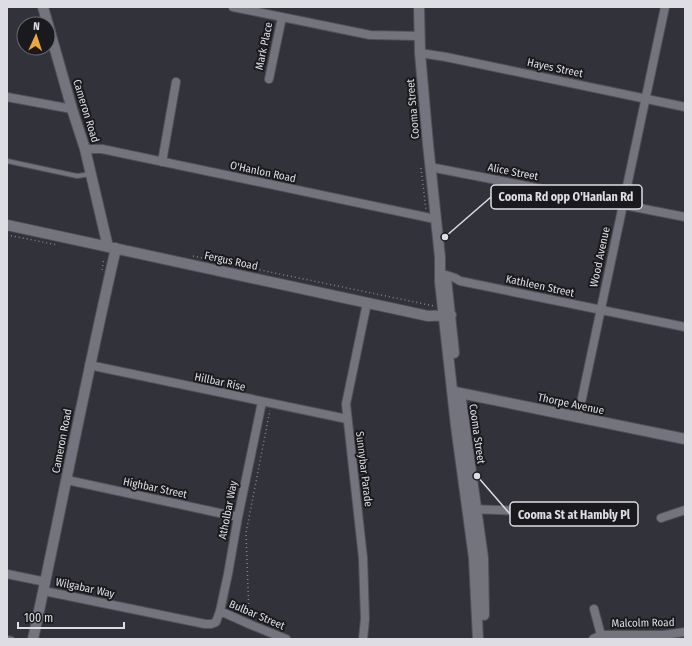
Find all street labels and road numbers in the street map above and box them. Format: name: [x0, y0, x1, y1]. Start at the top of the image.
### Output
street label: Mark Place: [253, 21, 275, 71]
street label: Hayes Street: [526, 56, 584, 80]
street label: Cameron Road: [70, 78, 102, 144]
street label: Cooma Street: [404, 78, 422, 140]
street label: O'Hanlon Road: [229, 159, 297, 185]
street label: Alice Street: [487, 161, 540, 183]
street label: Wood Avenue: [587, 226, 613, 288]
street label: Fergus Road: [203, 249, 259, 273]
street label: Kathleen Street: [505, 272, 576, 300]
street label: Hillbar Rise: [193, 370, 247, 394]
street label: Thorpe Avenue: [537, 391, 605, 417]
street label: Cooma Street: [466, 403, 488, 465]
street label: Cameron Road: [49, 408, 75, 474]
street label: Sunnybar Parade: [353, 430, 375, 508]
street label: Highbar Street: [122, 475, 189, 501]
street label: Atholbar Way: [216, 479, 240, 540]
street label: Wilgabar Way: [54, 575, 116, 601]
street label: Bulbar Street: [227, 597, 287, 633]
street label: Malcolm Road: [611, 616, 675, 630]

